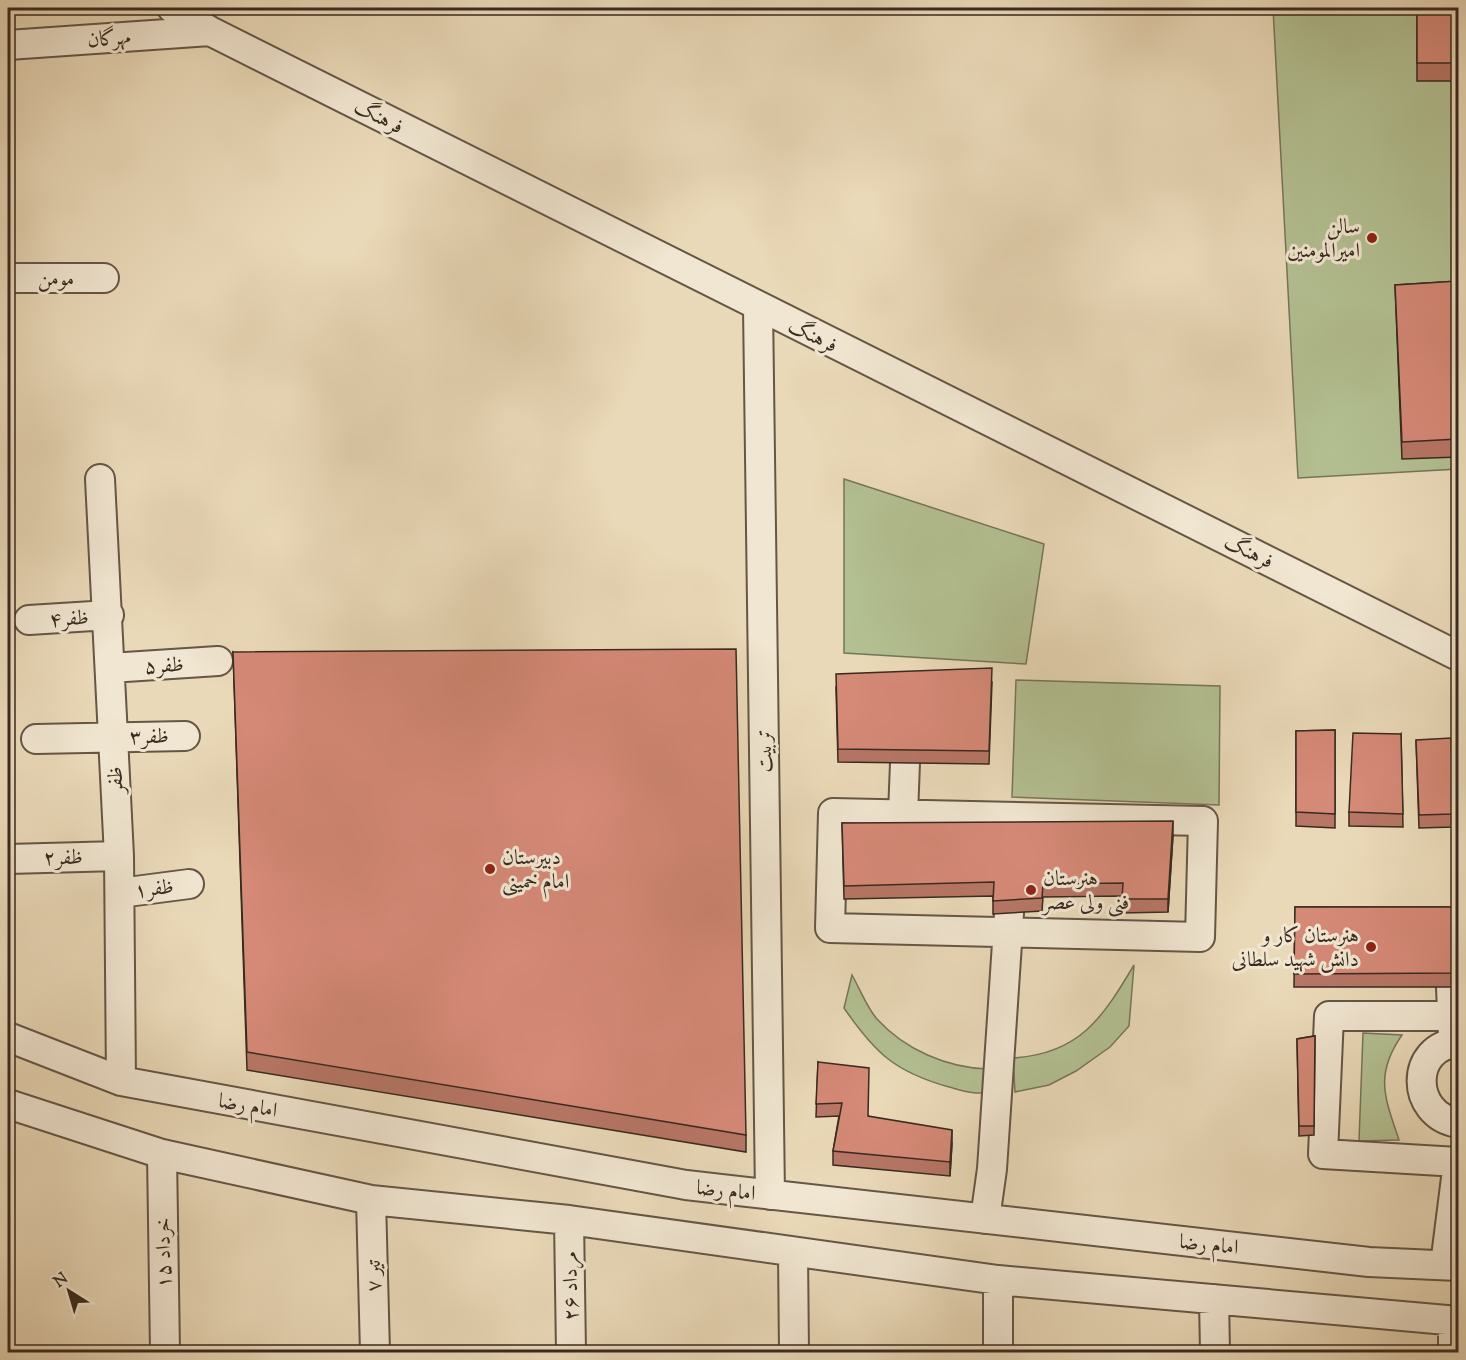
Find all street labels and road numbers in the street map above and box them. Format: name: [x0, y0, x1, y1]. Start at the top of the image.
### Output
street label: مهرگان: [86, 24, 132, 56]
street label: فرهنگ: [348, 93, 408, 143]
street label: مومن: [37, 265, 74, 295]
street label: فرهنگ: [782, 312, 842, 362]
street label: فرهنگ: [1218, 528, 1278, 578]
street label: ظفر۴: [48, 604, 90, 636]
street label: ظفر۵: [143, 651, 185, 683]
street label: ظفر۳: [129, 723, 169, 753]
street label: تربیت: [751, 729, 781, 773]
street label: ظفر: [101, 766, 133, 796]
street label: ظفر۲: [43, 844, 83, 874]
street label: ظفر۱: [133, 873, 176, 907]
street label: امام رضا: [216, 1087, 279, 1128]
street label: امام رضا: [695, 1174, 757, 1211]
street label: ۱۵ خرداد: [149, 1217, 181, 1289]
street label: امام رضا: [1178, 1228, 1240, 1265]
street label: ۲۶ مرداد: [556, 1251, 588, 1321]
street label: ۷ تیر: [360, 1259, 390, 1292]

